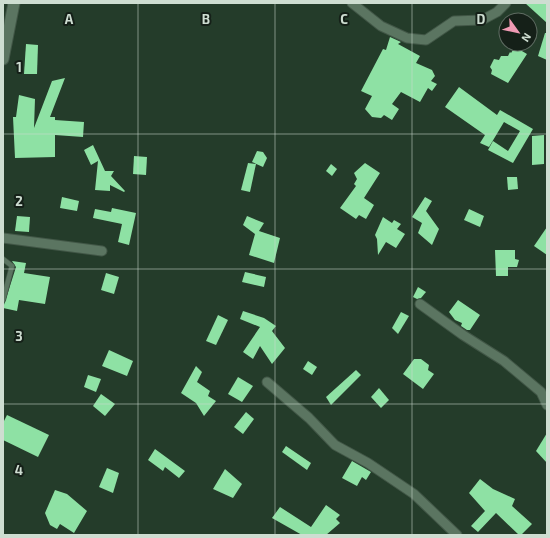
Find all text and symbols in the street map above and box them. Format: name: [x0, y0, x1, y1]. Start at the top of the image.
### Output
text: A: [65, 11, 74, 27]
text: B: [202, 11, 210, 27]
text: C: [340, 11, 348, 27]
text: D: [477, 11, 486, 27]
north arrow: [498, 12, 538, 52]
text: N: [519, 31, 534, 45]
text: 1: [16, 59, 22, 75]
text: 2: [15, 193, 23, 209]
text: 3: [15, 328, 23, 344]
text: 4: [15, 462, 23, 478]

